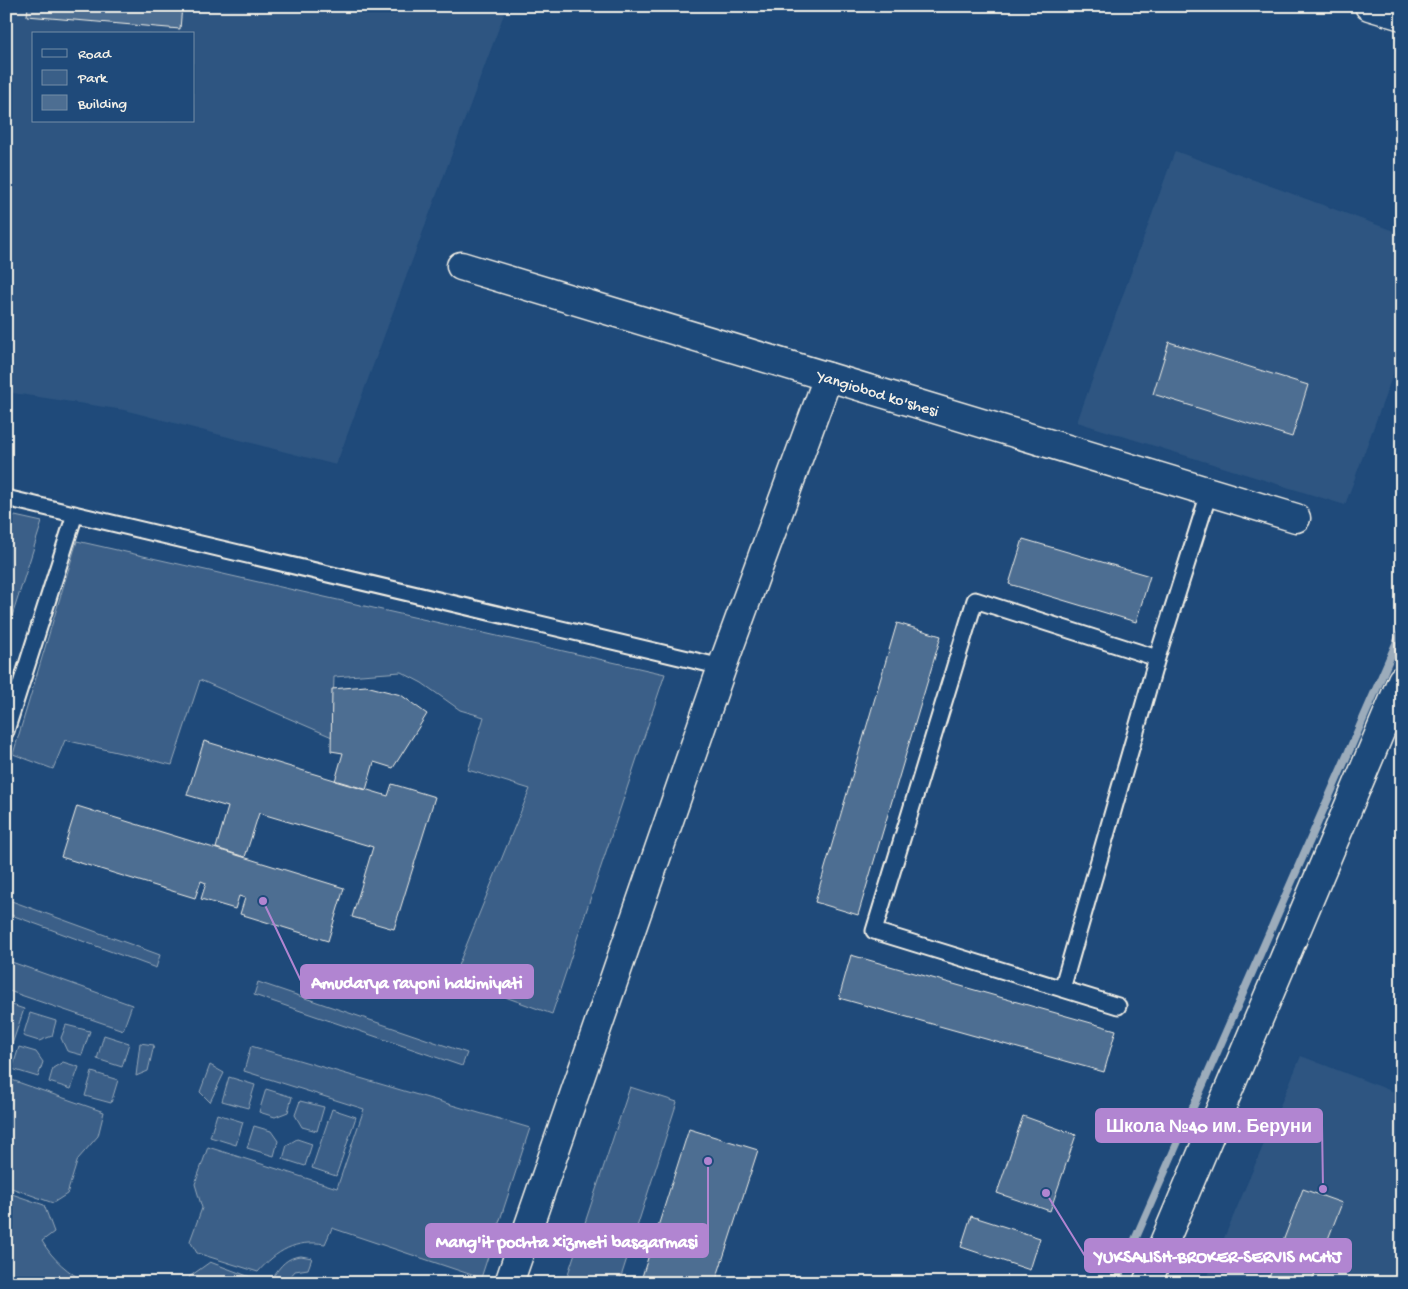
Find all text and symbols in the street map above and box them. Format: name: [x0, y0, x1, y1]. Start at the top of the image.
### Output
legend: [32, 32, 195, 122]
text: Road: [78, 46, 112, 64]
text: Park: [77, 70, 108, 88]
text: Building: [77, 96, 127, 114]
street label: Yangiobod ko'shesi: [812, 367, 941, 423]
callout: Amudarya rayoni hakimiyati: [301, 965, 533, 998]
text: Amudarya rayoni hakimiyati: [310, 974, 523, 995]
callout: Школа №40 им. Беруни: [1096, 1109, 1322, 1142]
text: Школа №40 им. Беруни: [1106, 1118, 1312, 1139]
callout: Mang'it pochta xizmeti basqarmasi: [426, 1224, 708, 1257]
text: Mang'it pochta xizmeti basqarmasi: [436, 1233, 698, 1254]
callout: YUKSALISH-BROKER-SERVIS MCHJ: [1085, 1239, 1351, 1272]
text: YUKSALISH-BROKER-SERVIS MCHJ: [1093, 1248, 1343, 1269]

